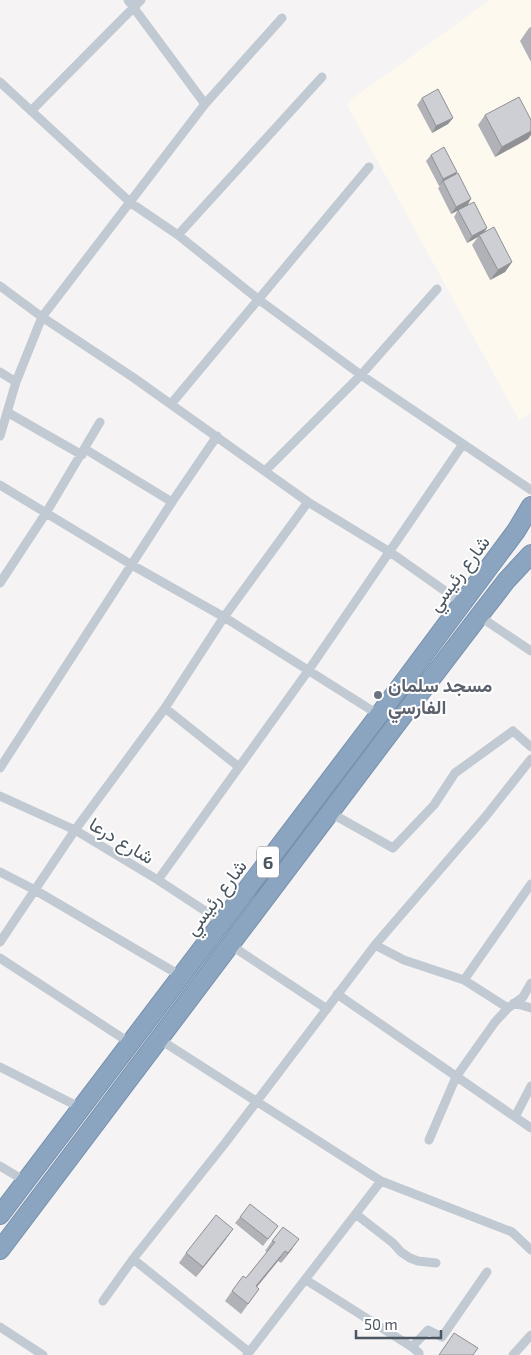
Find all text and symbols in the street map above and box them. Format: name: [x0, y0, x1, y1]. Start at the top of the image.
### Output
street label: شارع رئيسي: [422, 531, 498, 618]
place label: مسجد سلمان الفارسي: [388, 673, 492, 724]
marker: مسجد سلمان الفارسي: [372, 689, 384, 701]
street label: شارع درعا: [84, 812, 159, 870]
road number: 6: [257, 846, 279, 878]
street label: شارع رئيسي: [179, 855, 255, 942]
scale bar: [356, 1308, 441, 1340]
text: 50 m: [364, 1315, 398, 1333]

